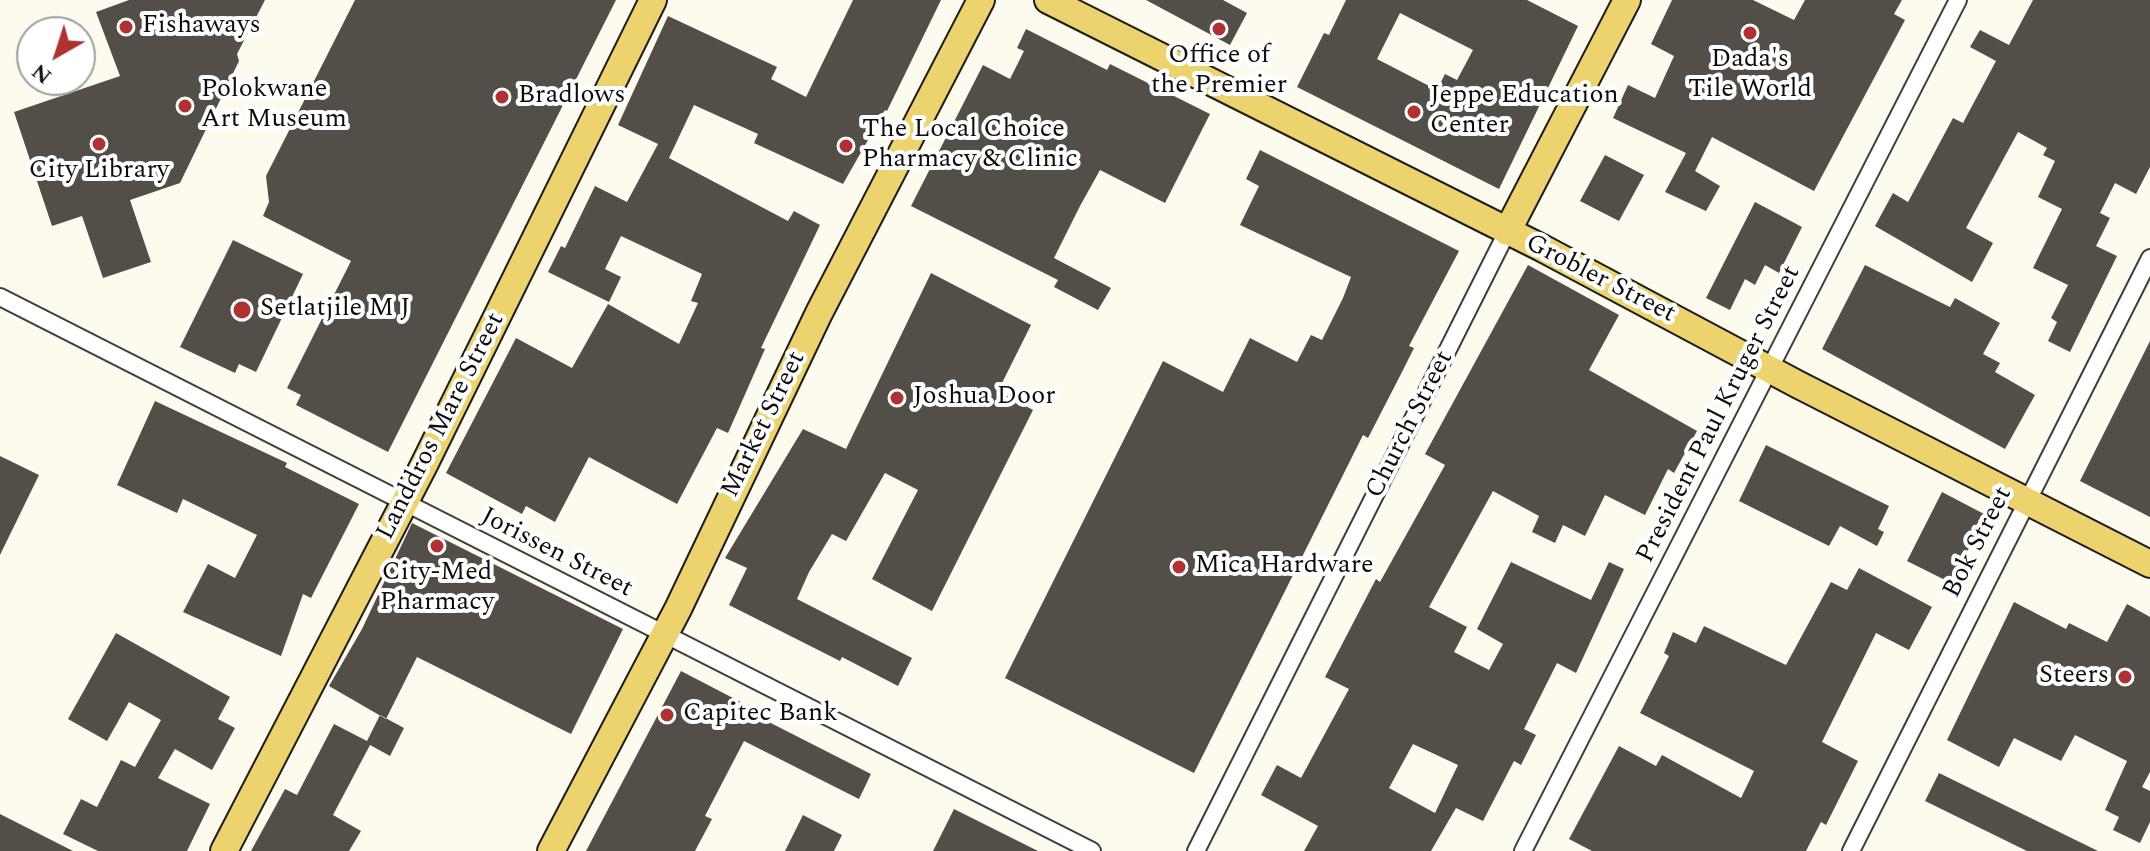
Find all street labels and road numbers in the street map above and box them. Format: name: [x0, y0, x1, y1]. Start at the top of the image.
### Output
street label: Grobler Street: [1520, 229, 1680, 331]
street label: President Paul Kruger Street: [1631, 261, 1809, 569]
street label: Landdros Mare Street: [371, 308, 513, 546]
street label: Church Street: [1361, 346, 1461, 504]
street label: Market Street: [716, 347, 814, 503]
street label: Bok Street: [1938, 482, 2020, 604]
street label: Jorissen Street: [475, 502, 637, 606]

